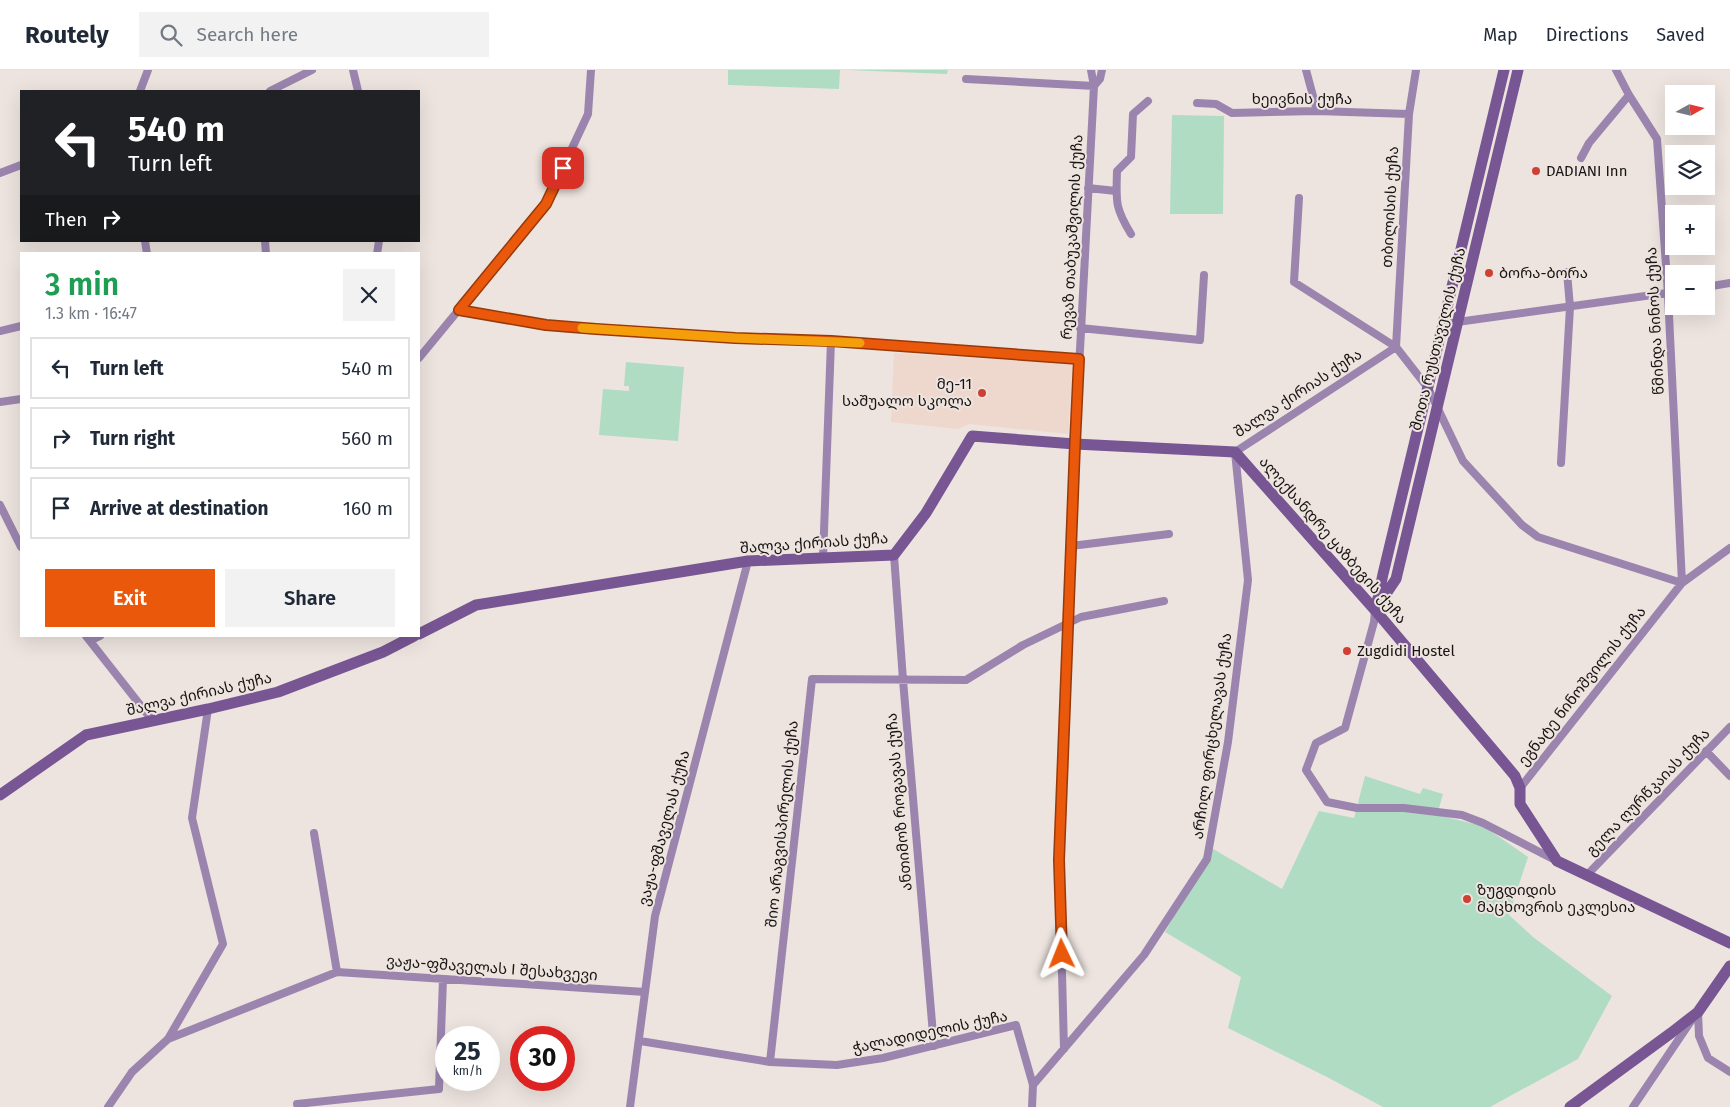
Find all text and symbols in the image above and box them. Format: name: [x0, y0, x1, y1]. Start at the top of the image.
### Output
search box: [139, 12, 489, 57]
text: Routely: [25, 21, 109, 49]
icon: search: [157, 21, 185, 49]
text: Search here: [197, 23, 298, 46]
text: Map: [1483, 24, 1518, 46]
text: Directions: [1546, 24, 1628, 46]
text: Saved: [1656, 24, 1705, 46]
north arrow: [1665, 85, 1715, 135]
map controls: [1665, 85, 1715, 315]
street label: ხეივნის ქუჩა: [1252, 90, 1352, 108]
text: 540 m: [128, 108, 225, 150]
icon: left: [45, 110, 110, 175]
street label: რევაზ თაბუკაშვილის ქუჩა: [1058, 134, 1086, 340]
button: layers: [1665, 145, 1715, 195]
street label: თბილისის ქუჩა: [1378, 146, 1402, 268]
pin: [542, 147, 584, 189]
text: Turn left: [128, 150, 212, 177]
icon: arrive: [549, 154, 577, 182]
place label: DADIANI Inn: [1546, 162, 1627, 180]
marker: DADIANI Inn: [1530, 165, 1542, 177]
icon: right: [97, 205, 125, 233]
button: +: [1665, 205, 1715, 255]
text: Then: [45, 208, 87, 231]
street label: შოთა რუსთაველის ქუჩა: [1407, 246, 1469, 432]
street label: წმინდა ნინოს ქუჩა: [1642, 247, 1668, 395]
place label: ბორა-ბორა: [1499, 264, 1588, 282]
button: −: [1665, 265, 1715, 315]
text: 3 min: [45, 267, 119, 303]
marker: ბორა-ბორა: [1483, 267, 1495, 279]
button: close: [343, 269, 395, 321]
text: 1.3 km · 16:47: [45, 304, 137, 323]
street label: შალვა ქირიას ქუჩა: [1231, 345, 1365, 441]
icon: left: [47, 354, 75, 382]
text: Turn left: [90, 357, 164, 380]
text: 540 m: [341, 357, 393, 380]
place label: მე-11 საშუალო სკოლა: [842, 375, 972, 410]
marker: მე-11 საშუალო სკოლა: [976, 387, 988, 399]
icon: right: [47, 424, 75, 452]
text: Turn right: [90, 427, 175, 450]
text: 560 m: [341, 427, 393, 450]
street label: ალექსანდრე ყაზბეგის ქუჩა: [1255, 453, 1411, 627]
icon: arrive: [47, 494, 75, 522]
text: Arrive at destination: [90, 497, 269, 520]
text: 160 m: [343, 497, 393, 520]
street label: შალვა ქირიას ქუჩა: [739, 529, 889, 557]
button: Exit: [45, 569, 215, 627]
button: Share: [225, 569, 395, 627]
street label: ეგნატე ნინოშვილის ქუჩა: [1514, 603, 1650, 769]
street label: არჩილ ფირცხელავას ქუჩა: [1189, 632, 1235, 840]
place label: Zugdidi Hostel: [1357, 642, 1456, 660]
marker: Zugdidi Hostel: [1341, 645, 1353, 657]
street label: შალვა ქირიას ქუჩა: [125, 669, 273, 719]
street label: ანთიმოზ როგავას ქუჩა: [882, 712, 916, 892]
street label: შიო არაგვისპირელის ქუჩა: [762, 720, 802, 928]
street label: გელა ღურწკაიას ქუჩა: [1582, 725, 1714, 859]
street label: ვაჟა-ფშაველას ქუჩა: [635, 748, 693, 908]
place label: ზუგდიდის მაცხოვრის ეკლესია: [1477, 881, 1635, 916]
marker: ზუგდიდის მაცხოვრის ეკლესია: [1461, 893, 1473, 905]
position arrow: [1035, 927, 1087, 979]
street label: ვაჟა-ფშაველას I შესახვევი: [386, 952, 598, 984]
street label: ჭალადიდელის ქუჩა: [851, 1007, 1009, 1057]
speed limit sign: 30: [510, 1026, 575, 1091]
text: 25: [454, 1037, 481, 1067]
text: km/h: [453, 1064, 482, 1078]

